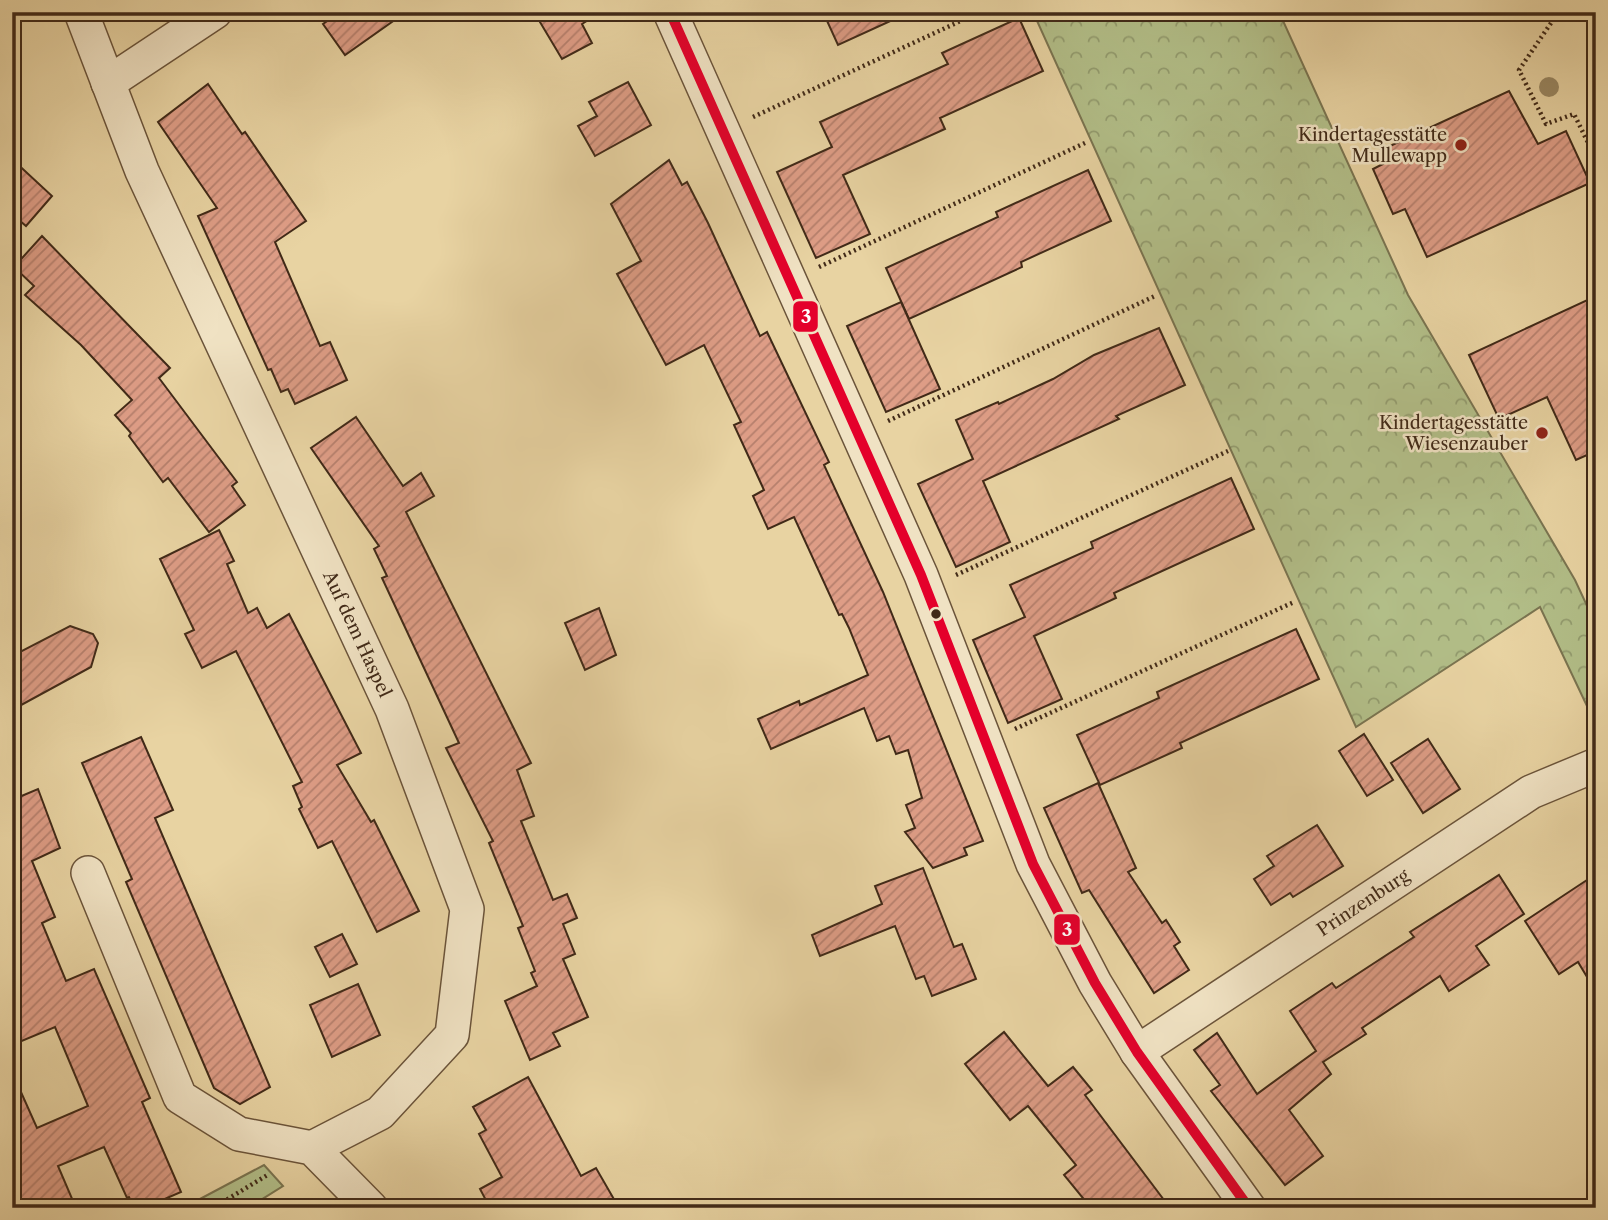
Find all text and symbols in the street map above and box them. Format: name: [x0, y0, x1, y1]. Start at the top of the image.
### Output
place label: Kindertagesstätte Mullewapp: [1298, 124, 1447, 167]
marker: Kindertagesstätte Mullewapp: [1453, 137, 1469, 153]
line badge: 3: [792, 300, 819, 333]
text: 3: [801, 305, 811, 328]
place label: Kindertagesstätte Wiesenzauber: [1379, 412, 1528, 455]
marker: Kindertagesstätte Wiesenzauber: [1534, 425, 1550, 441]
street label: Auf dem Haspel: [318, 566, 396, 701]
unlabelled marker: [929, 607, 943, 621]
street label: Prinzenburg: [1313, 864, 1414, 941]
line badge: 3: [1053, 913, 1081, 946]
text: 3: [1062, 918, 1072, 941]

